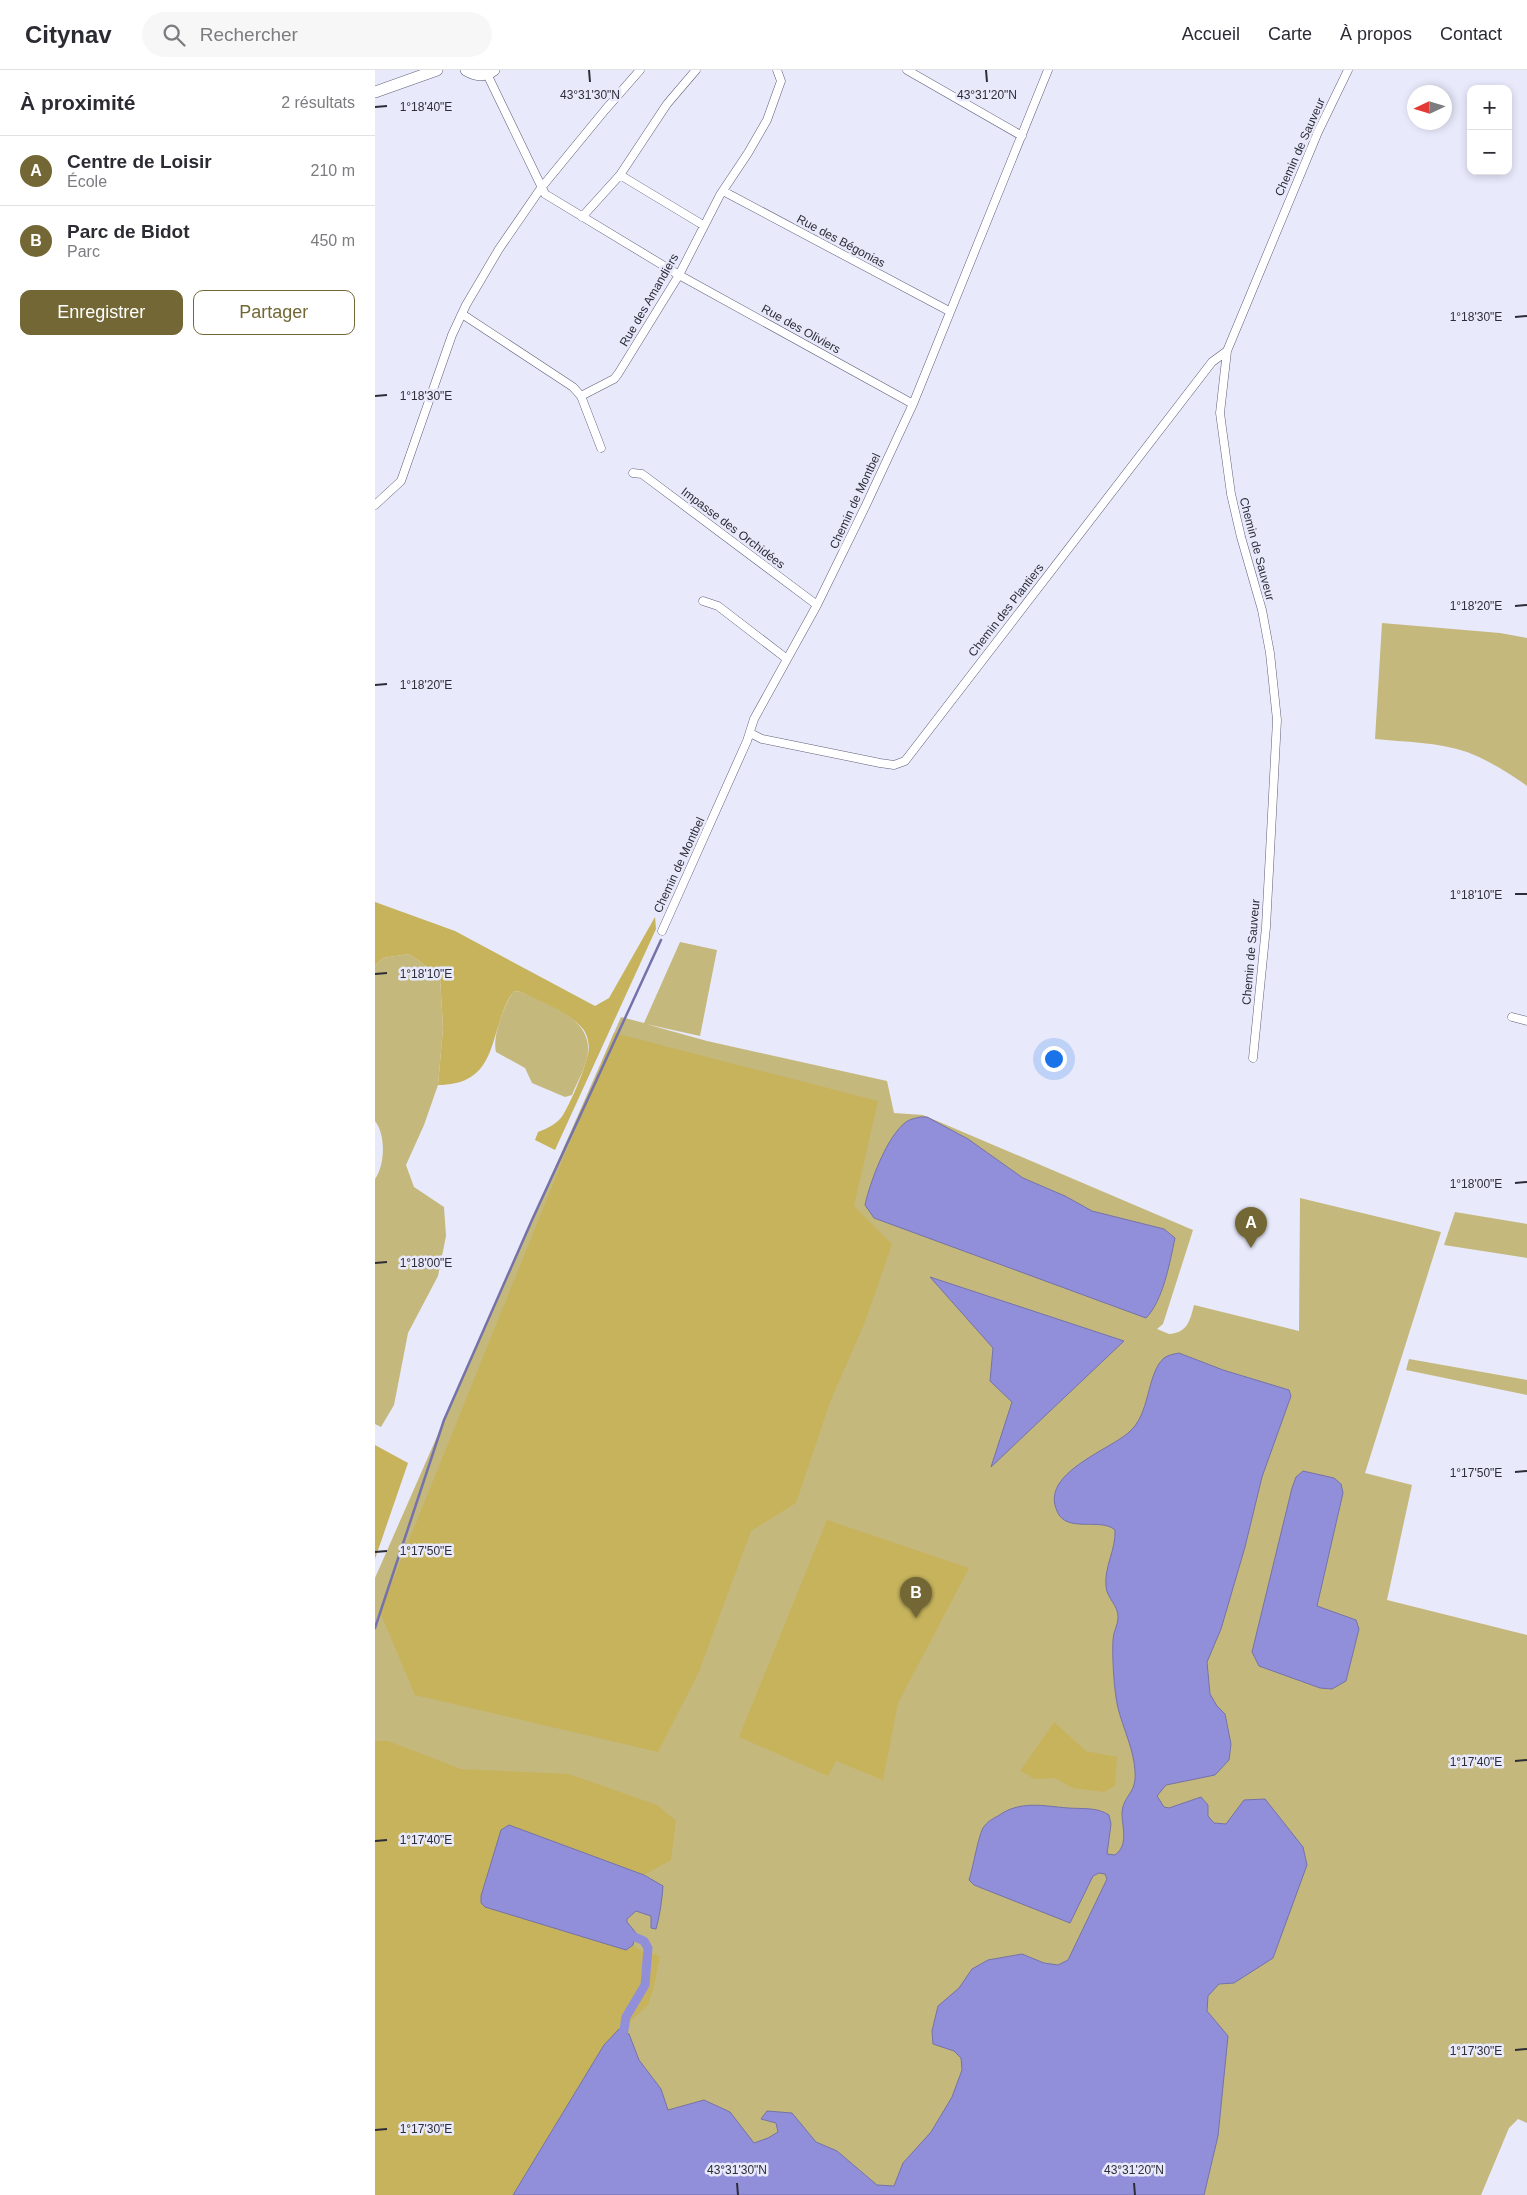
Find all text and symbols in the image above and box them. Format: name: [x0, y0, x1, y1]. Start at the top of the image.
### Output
search box: [142, 12, 492, 57]
text: Citynav: [25, 21, 112, 48]
icon: search: [160, 21, 188, 49]
text: Rechercher: [200, 24, 298, 45]
text: Accueil: [1182, 24, 1240, 44]
text: Carte: [1268, 24, 1312, 44]
text: À propos: [1340, 24, 1412, 44]
text: Contact: [1440, 24, 1502, 44]
north arrow: [1407, 85, 1452, 130]
map controls: [1467, 85, 1512, 175]
button: +: [1467, 85, 1512, 130]
text: 43°31'30"N: [560, 88, 620, 102]
text: 43°31'20"N: [957, 88, 1017, 102]
text: À proximité: [20, 91, 136, 114]
text: 2 résultats: [281, 94, 355, 111]
street label: Chemin de Sauveur: [1272, 96, 1328, 198]
text: 1°18'40"E: [400, 100, 452, 114]
button: −: [1467, 130, 1512, 175]
text: Centre de Loisir: [67, 151, 212, 172]
text: A: [30, 162, 42, 179]
text: 210 m: [311, 162, 355, 179]
text: École: [67, 173, 107, 190]
street label: Rue des Bégonias: [794, 212, 888, 270]
text: Parc de Bidot: [67, 221, 189, 242]
text: B: [30, 232, 42, 249]
text: 450 m: [311, 232, 355, 249]
text: Parc: [67, 243, 100, 260]
street label: Rue des Amandiers: [617, 251, 681, 349]
button: Enregistrer: [20, 290, 183, 335]
button: Partager: [193, 290, 355, 335]
street label: Rue des Oliviers: [759, 302, 843, 356]
text: 1°18'30"E: [1450, 310, 1502, 324]
text: 1°18'30"E: [400, 389, 452, 403]
street label: Chemin de Montbel: [827, 451, 883, 551]
street label: Impasse des Orchidées: [678, 484, 788, 572]
street label: Chemin de Sauveur: [1237, 496, 1277, 602]
street label: Chemin des Plantiers: [965, 561, 1047, 659]
text: 1°18'20"E: [1450, 599, 1502, 613]
text: 1°18'20"E: [400, 678, 452, 692]
street label: Chemin de Montbel: [651, 815, 707, 915]
text: 1°18'10"E: [1450, 888, 1502, 902]
street label: Chemin de Sauveur: [1239, 899, 1263, 1005]
text: 1°18'10"E: [400, 967, 452, 981]
your location: [1041, 1046, 1067, 1072]
text: 1°18'00"E: [1450, 1177, 1502, 1191]
pin: A: [1235, 1207, 1267, 1248]
text: 1°18'00"E: [400, 1256, 452, 1270]
text: 1°17'50"E: [1450, 1466, 1502, 1480]
text: 1°17'50"E: [400, 1544, 452, 1558]
pin: B: [900, 1577, 932, 1618]
text: 1°17'40"E: [1450, 1755, 1502, 1769]
text: 1°17'40"E: [400, 1833, 452, 1847]
text: 1°17'30"E: [1450, 2044, 1502, 2058]
text: 1°17'30"E: [400, 2122, 452, 2136]
text: 43°31'30"N: [707, 2163, 767, 2177]
text: 43°31'20"N: [1104, 2163, 1164, 2177]

